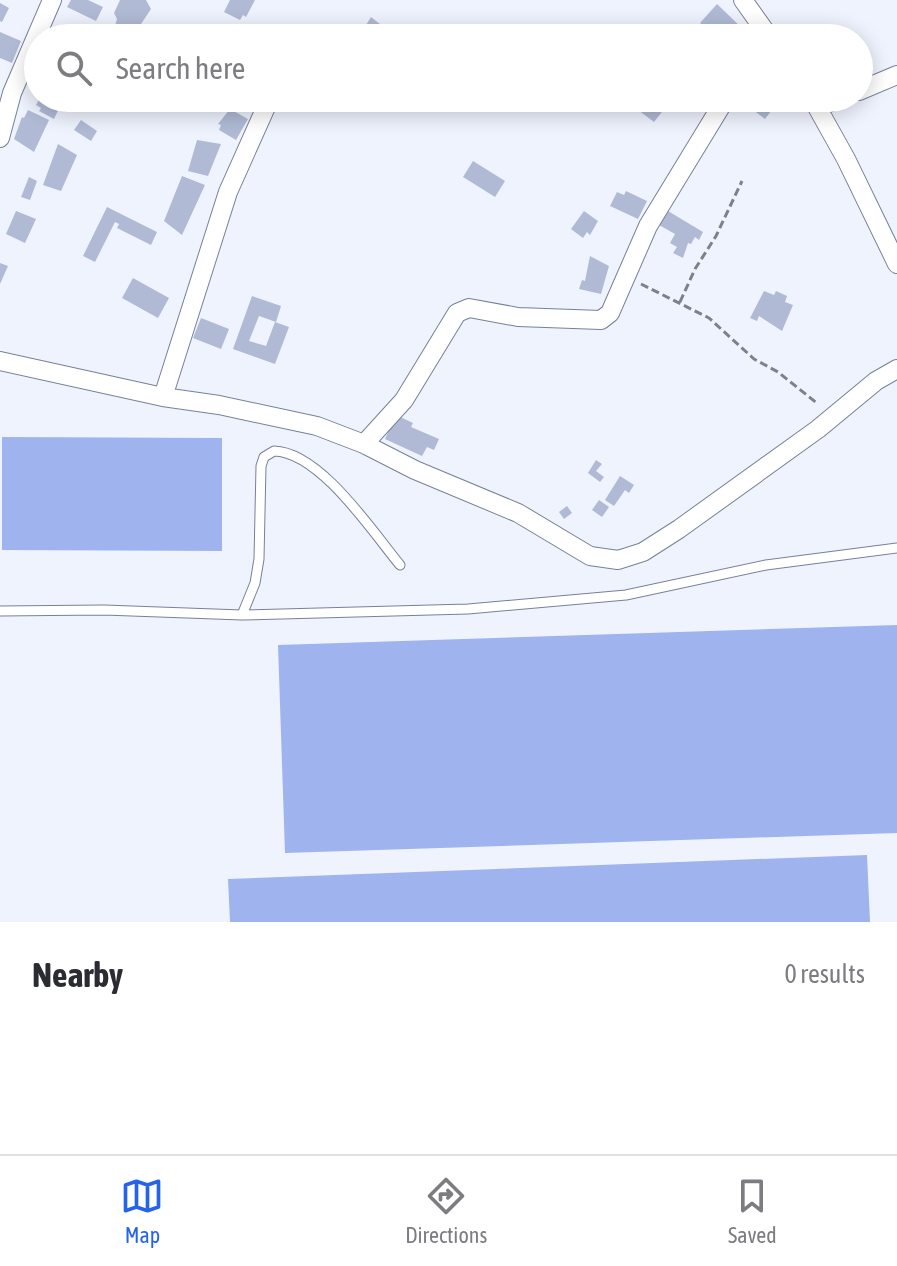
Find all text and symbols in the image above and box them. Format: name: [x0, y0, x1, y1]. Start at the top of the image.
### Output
search box: [24, 24, 873, 112]
icon: search: [52, 46, 96, 90]
text: Search here: [116, 51, 245, 85]
text: Nearby: [32, 955, 123, 994]
text: 0 results: [784, 959, 865, 989]
tab: Map: [120, 1174, 164, 1248]
tab: Directions: [405, 1174, 487, 1248]
tab: Saved: [728, 1174, 777, 1248]

